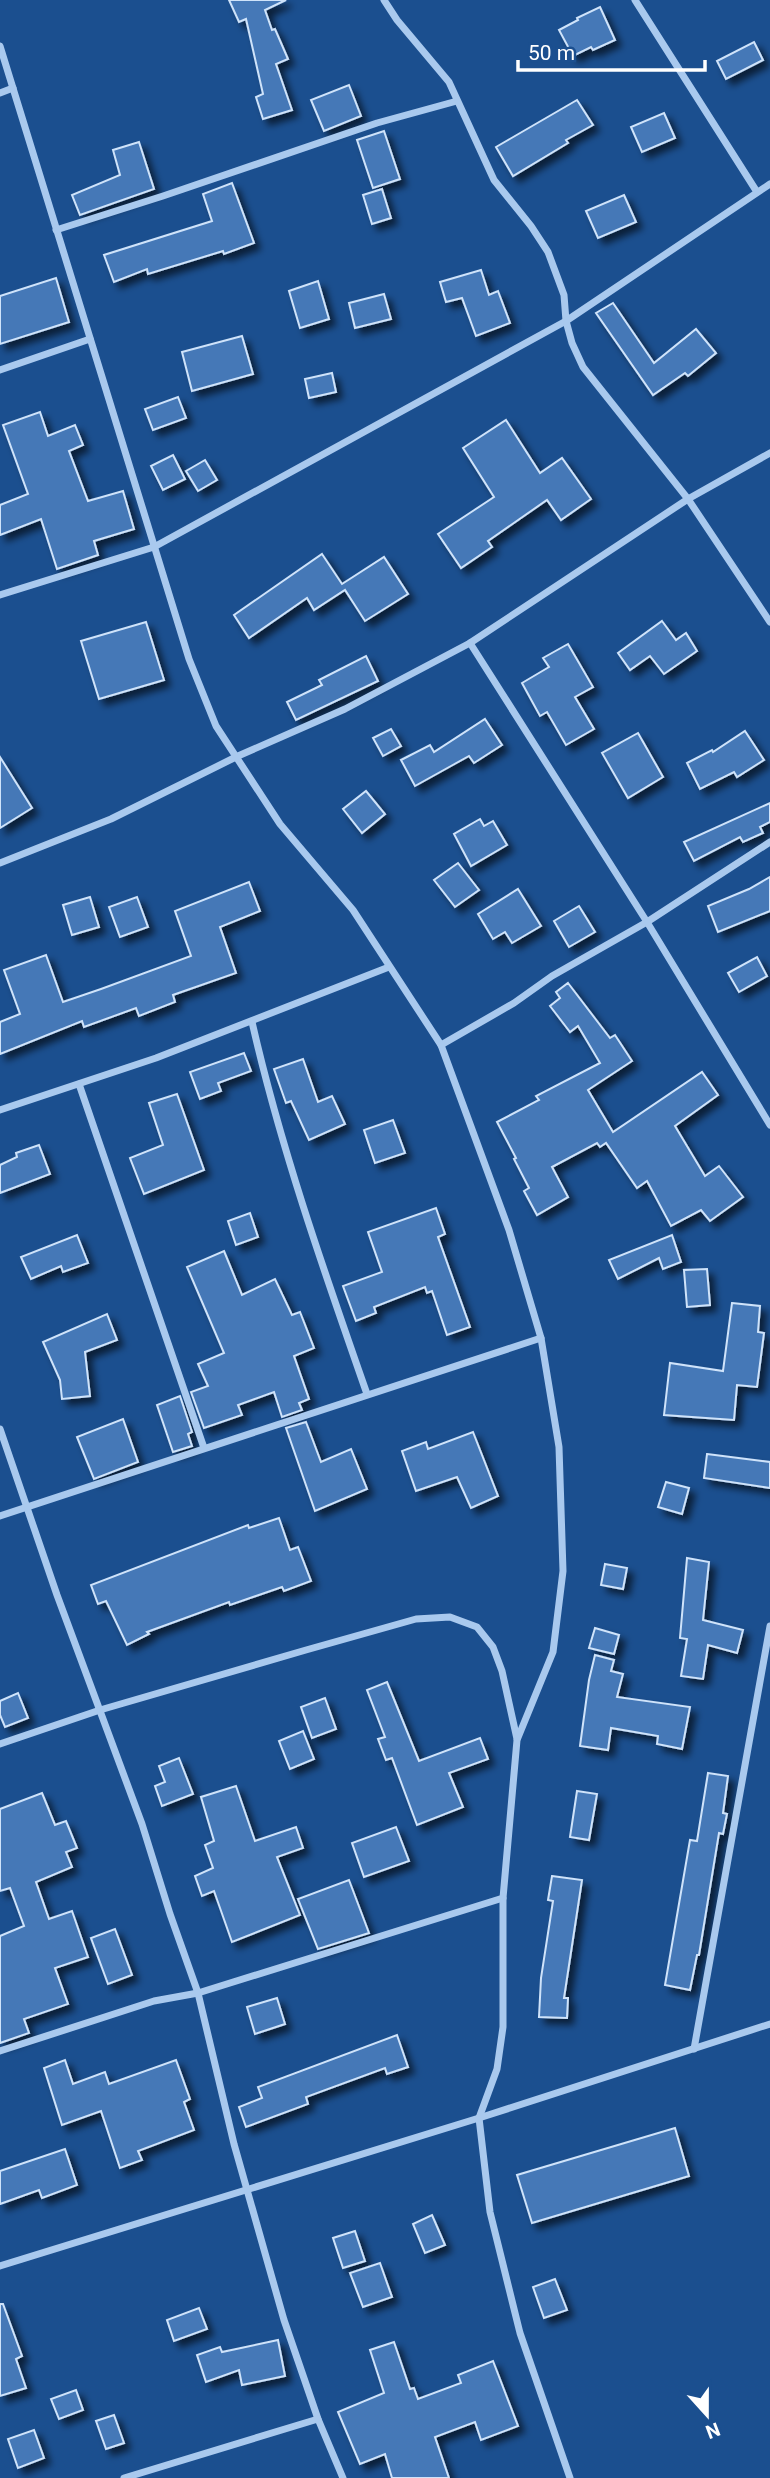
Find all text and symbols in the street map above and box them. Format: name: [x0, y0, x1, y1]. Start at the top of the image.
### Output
scale bar: [518, 28, 705, 72]
text: 50 m: [528, 41, 575, 65]
north arrow: [672, 2380, 742, 2450]
text: N: [703, 2417, 723, 2444]

